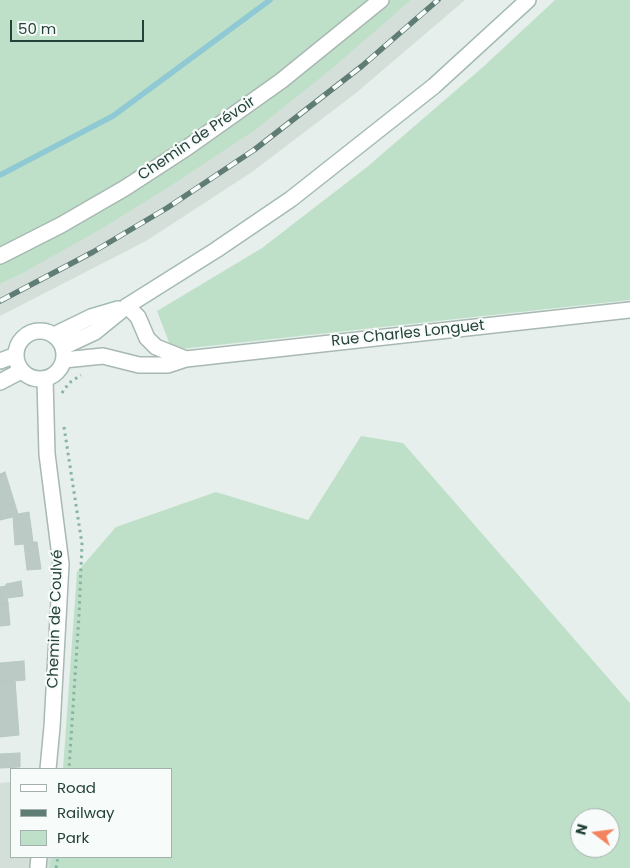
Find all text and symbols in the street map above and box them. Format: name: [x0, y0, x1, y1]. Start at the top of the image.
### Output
scale bar: [12, 10, 146, 42]
text: 50 m: [18, 18, 56, 39]
street label: Chemin de Prévoir: [135, 93, 259, 185]
street label: Rue Charles Longuet: [331, 317, 485, 351]
street label: Chemin de Coulvé: [45, 549, 67, 689]
legend: [10, 768, 172, 858]
text: Road: [57, 777, 96, 798]
text: Railway: [57, 802, 115, 823]
north arrow: [570, 808, 620, 858]
text: N: [570, 822, 592, 837]
text: Park: [57, 827, 89, 848]

